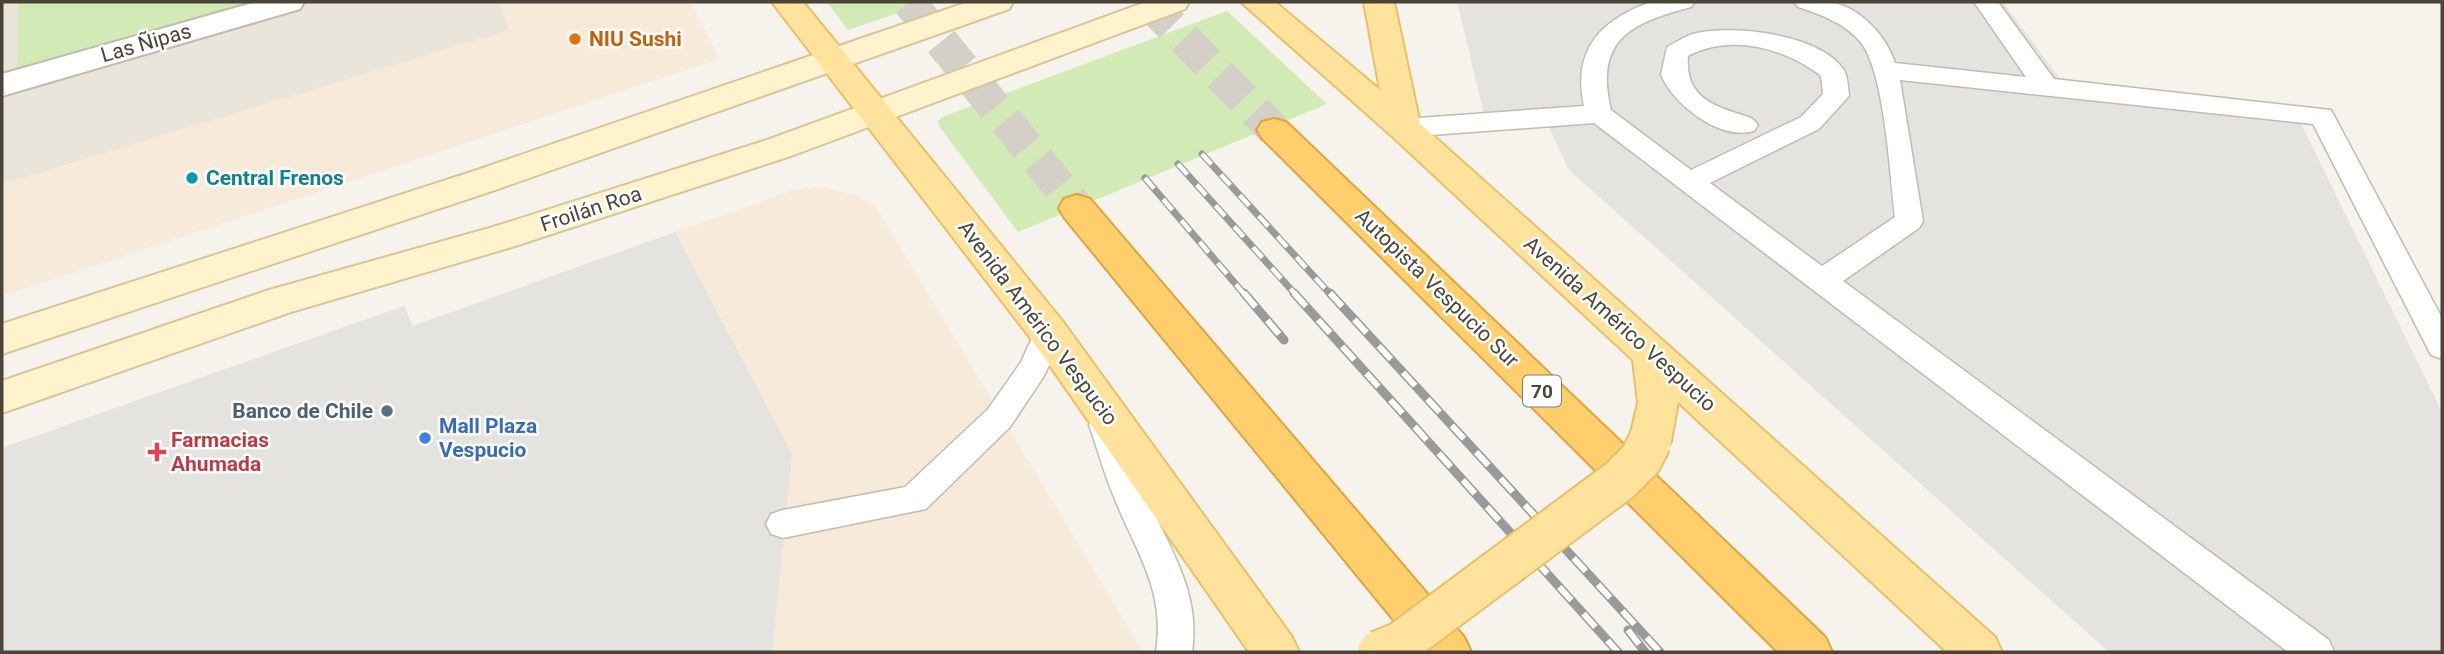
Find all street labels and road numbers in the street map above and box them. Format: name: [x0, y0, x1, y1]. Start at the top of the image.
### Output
street label: Las Ñipas: [98, 19, 194, 67]
street label: Froilán Roa: [537, 181, 645, 237]
street label: Autopista Vespucio Sur: [1350, 204, 1524, 372]
street label: Avenida Américo Vespucio: [953, 216, 1123, 430]
street label: Avenida Américo Vespucio: [1519, 232, 1721, 416]
road number: 70: [1523, 376, 1561, 406]

